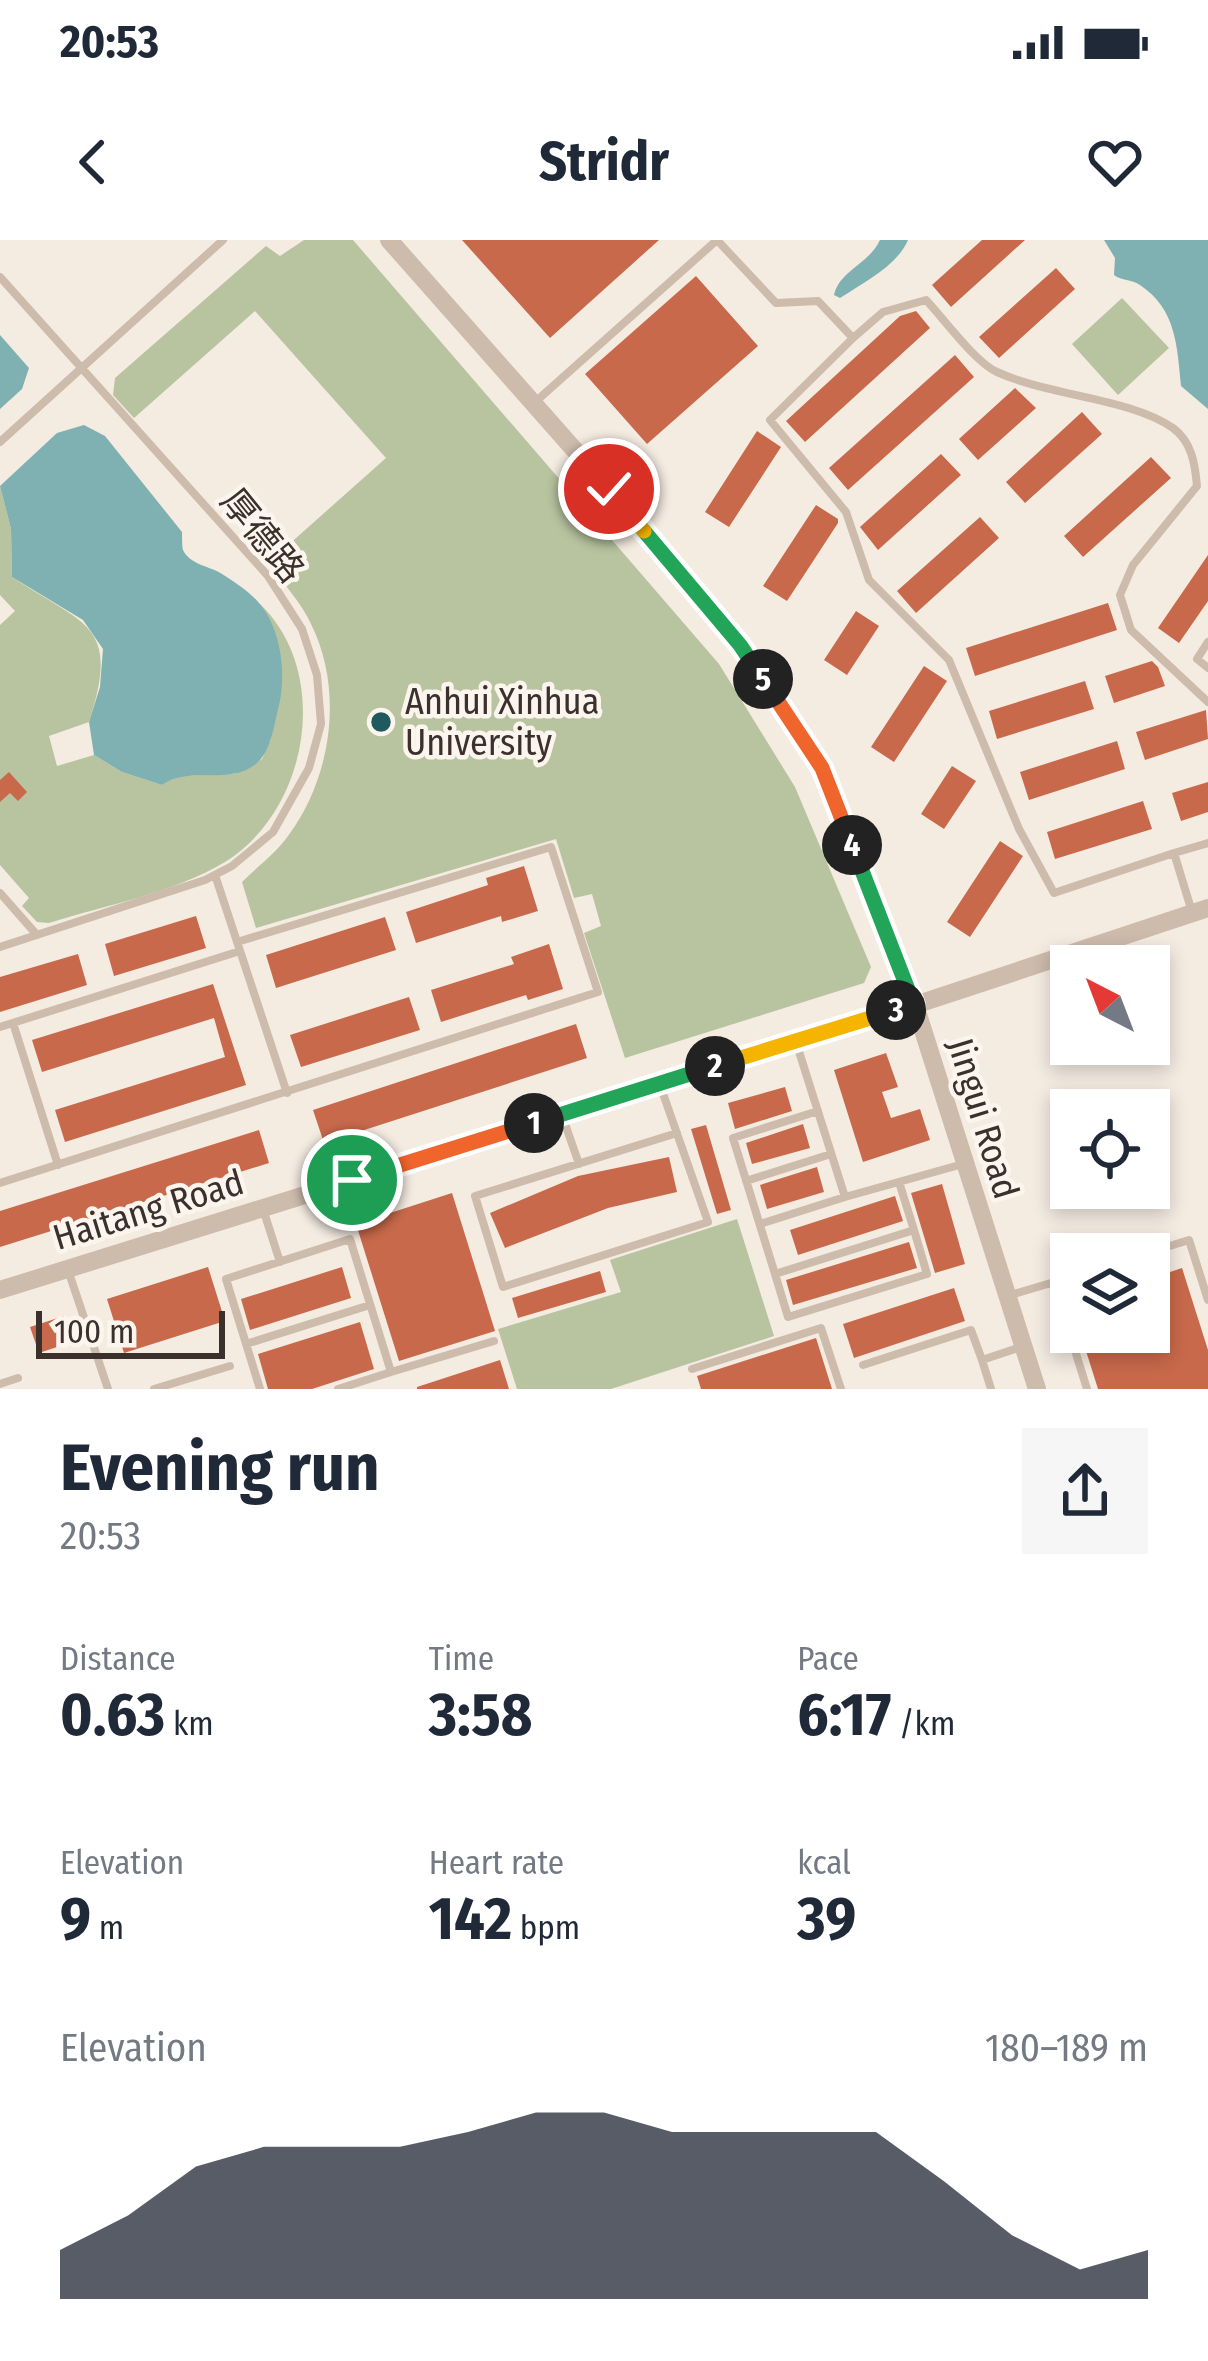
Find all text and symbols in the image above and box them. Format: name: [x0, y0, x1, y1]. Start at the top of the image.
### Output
text: 20:53: [60, 15, 159, 69]
icon: back: [60, 129, 126, 195]
icon: heart: [1082, 129, 1148, 195]
text: Stridr: [539, 130, 669, 194]
pin: [558, 438, 660, 540]
icon: check: [576, 456, 642, 522]
street label: 厚德路: [211, 480, 313, 591]
pin: 5: [733, 649, 793, 709]
text: 5: [755, 659, 771, 699]
place label: Anhui Xinhua University: [405, 680, 599, 765]
marker: Anhui Xinhua University: [368, 709, 394, 735]
pin: 4: [822, 815, 882, 875]
text: 4: [844, 825, 860, 865]
north arrow: [1050, 945, 1170, 1065]
map controls: [1050, 945, 1170, 1353]
pin: 3: [866, 980, 926, 1040]
text: 3: [888, 990, 904, 1030]
street label: Jingui Road: [938, 1033, 1028, 1204]
pin: 2: [685, 1036, 745, 1096]
text: 2: [707, 1046, 723, 1086]
button: locate: [1050, 1089, 1170, 1209]
pin: 1: [504, 1093, 564, 1153]
text: 1: [527, 1103, 541, 1143]
pin: [301, 1129, 403, 1231]
icon: arrive: [319, 1147, 385, 1213]
street label: Haitang Road: [48, 1160, 249, 1260]
button: layers: [1050, 1233, 1170, 1353]
scale bar: [36, 1305, 225, 1358]
text: 100 m: [54, 1312, 134, 1352]
text: Evening run: [60, 1428, 380, 1507]
button: share: [1022, 1428, 1148, 1554]
text: 20:53: [60, 1513, 141, 1559]
text: Distance: [60, 1639, 176, 1679]
text: Time: [429, 1639, 494, 1679]
text: Pace: [797, 1639, 859, 1679]
text: 0.63: [60, 1679, 165, 1751]
text: 3:58: [429, 1679, 532, 1751]
text: 6:17: [797, 1679, 891, 1751]
text: km: [165, 1704, 214, 1744]
text: /km: [891, 1704, 955, 1744]
text: Elevation: [60, 1843, 184, 1883]
text: Heart rate: [429, 1843, 564, 1883]
text: kcal: [797, 1843, 851, 1883]
text: 9: [60, 1883, 91, 1955]
text: 142: [429, 1883, 512, 1955]
text: 39: [797, 1883, 856, 1955]
text: m: [91, 1908, 124, 1948]
text: bpm: [512, 1908, 580, 1948]
text: Elevation: [60, 2025, 207, 2071]
text: 180–189 m: [985, 2025, 1148, 2071]

